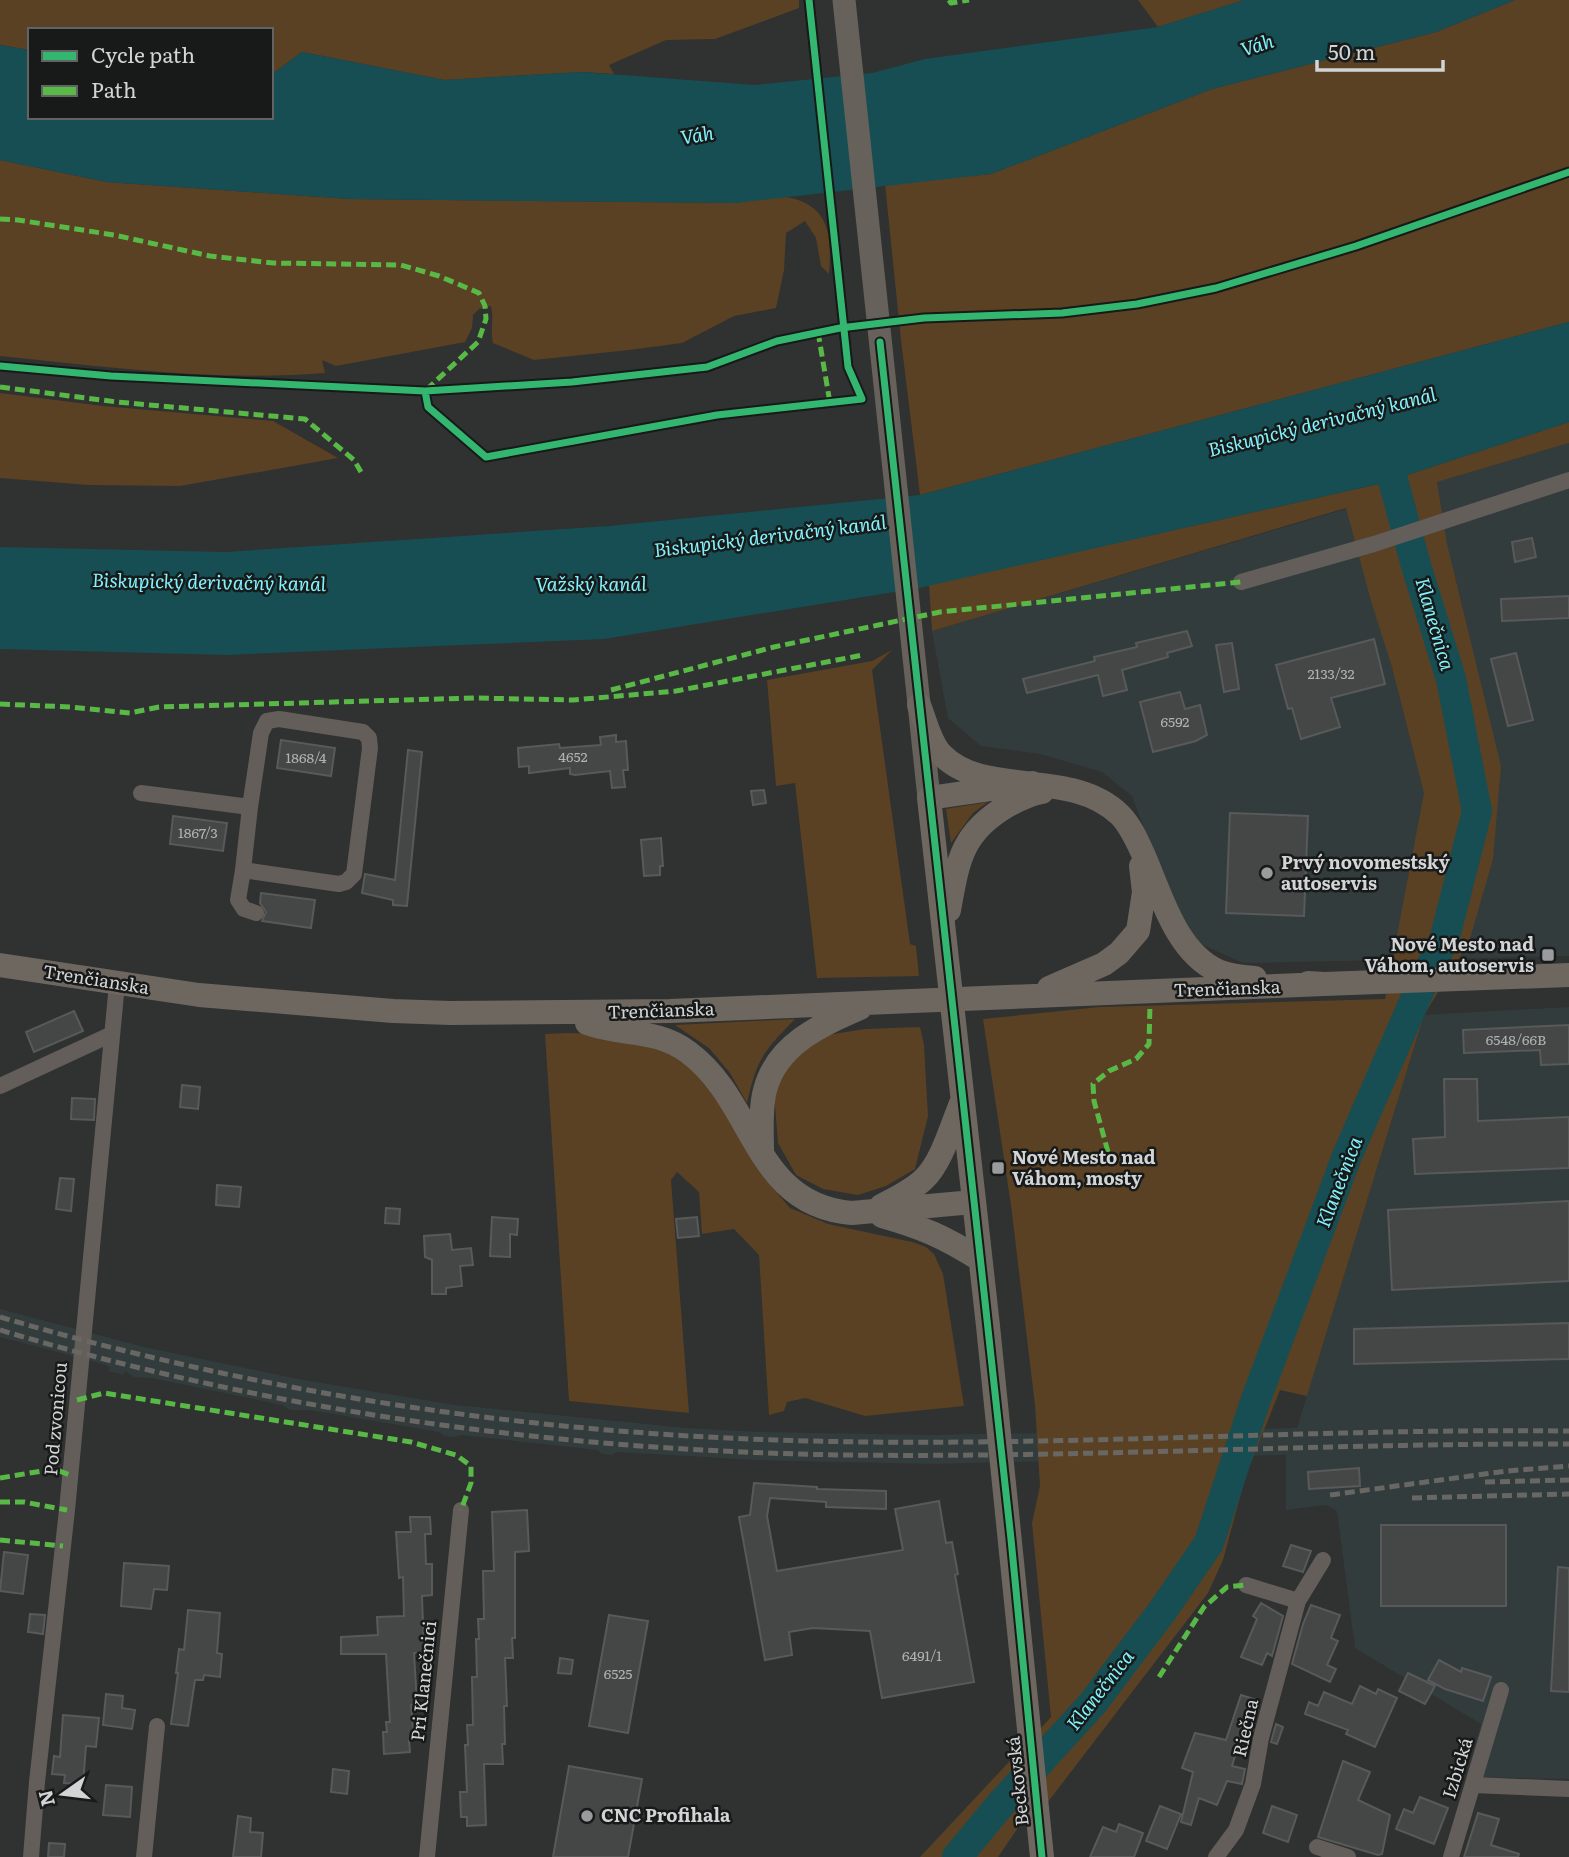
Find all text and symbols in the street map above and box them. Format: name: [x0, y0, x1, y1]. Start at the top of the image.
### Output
water label: Váh: [1237, 26, 1277, 62]
legend: [28, 28, 273, 119]
scale bar: [1317, 28, 1443, 72]
text: 50 m: [1328, 35, 1375, 66]
text: Cycle path: [91, 38, 195, 69]
text: Path: [91, 73, 137, 104]
water label: Váh: [678, 118, 715, 150]
water label: Biskupický derivačný kanál: [1205, 379, 1439, 463]
water label: Biskupický derivačný kanál: [652, 507, 888, 563]
water label: Biskupický derivačný kanál: [92, 565, 327, 597]
water label: Važský kanál: [535, 569, 647, 597]
water label: Klanečnica: [1409, 574, 1463, 674]
house number: 2133/32: [1307, 663, 1355, 683]
house number: 6592: [1161, 711, 1189, 731]
house number: 4652: [558, 746, 588, 766]
house number: 1868/4: [286, 747, 327, 767]
house number: 1867/3: [178, 822, 218, 842]
place label: Prvý novomestský autoservis: [1281, 848, 1450, 896]
marker: Prvý novomestský autoservis: [1259, 865, 1275, 881]
place label: Nové Mesto nad Váhom, autoservis: [1364, 930, 1534, 978]
marker: Nové Mesto nad Váhom, autoservis: [1540, 947, 1556, 963]
street label: Trenčianska: [41, 957, 152, 1000]
street label: Trenčianska: [1173, 972, 1281, 1003]
street label: Trenčianska: [607, 994, 715, 1025]
house number: 6548/66B: [1486, 1029, 1546, 1049]
water label: Klanečnica: [1308, 1132, 1368, 1231]
place label: Nové Mesto nad Váhom, mosty: [1012, 1143, 1156, 1191]
marker: Nové Mesto nad Váhom, mosty: [990, 1160, 1006, 1176]
street label: Pod zvonicou: [36, 1361, 73, 1477]
street label: Pri Klanečnici: [403, 1619, 442, 1742]
water label: Klanečnica: [1059, 1643, 1140, 1736]
house number: 6491/1: [902, 1645, 942, 1665]
house number: 6525: [604, 1663, 632, 1683]
street label: Riečna: [1225, 1696, 1264, 1759]
street label: Izbická: [1435, 1733, 1479, 1801]
street label: Beckovská: [998, 1735, 1035, 1827]
north arrow: [28, 1759, 98, 1829]
text: N: [30, 1787, 61, 1809]
place label: CNC Profihala: [601, 1801, 731, 1828]
marker: CNC Profihala: [579, 1808, 595, 1824]

